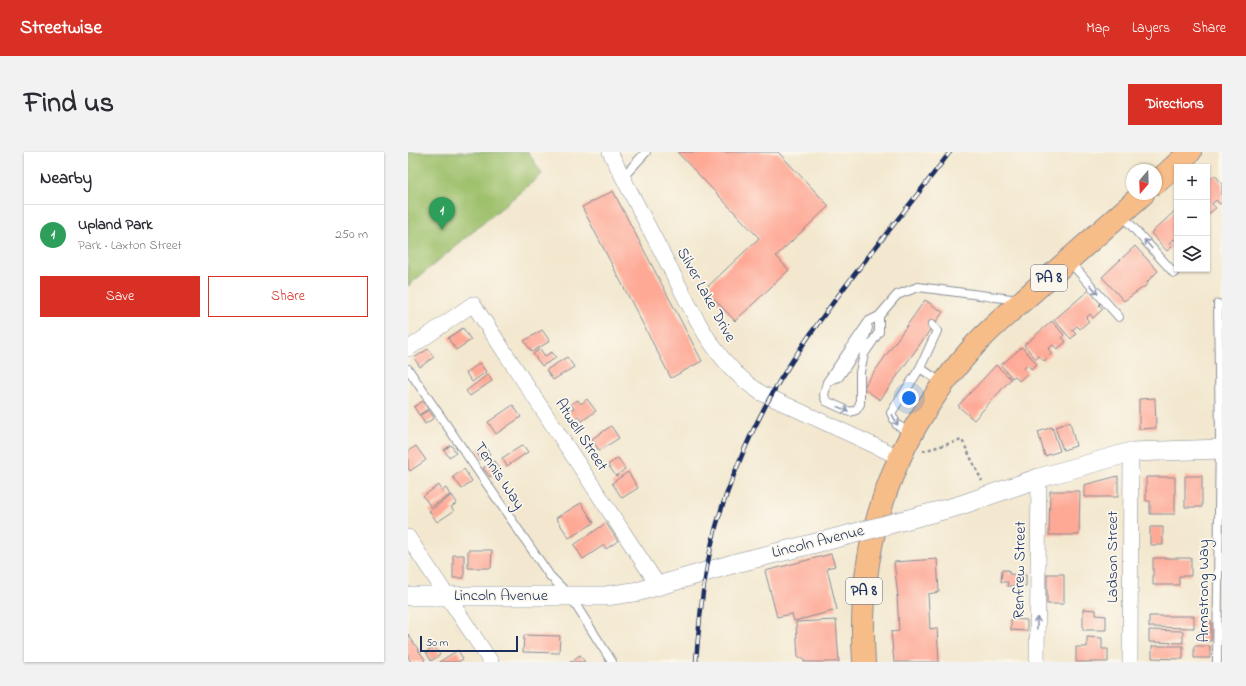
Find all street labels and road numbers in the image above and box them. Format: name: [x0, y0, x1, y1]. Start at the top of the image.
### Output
street label: Silver Lake Drive: [670, 243, 742, 347]
road number: PA 8: [1031, 265, 1067, 291]
street label: Atwell Street: [548, 394, 614, 477]
street label: Tennis Way: [468, 437, 531, 515]
street label: Ladson Street: [1101, 510, 1125, 603]
street label: Lincoln Avenue: [769, 519, 867, 565]
street label: Renfrew Street: [1007, 520, 1033, 619]
street label: Armstrong Way: [1192, 539, 1216, 643]
road number: PA 8: [846, 578, 882, 604]
street label: Lincoln Avenue: [454, 584, 549, 608]

